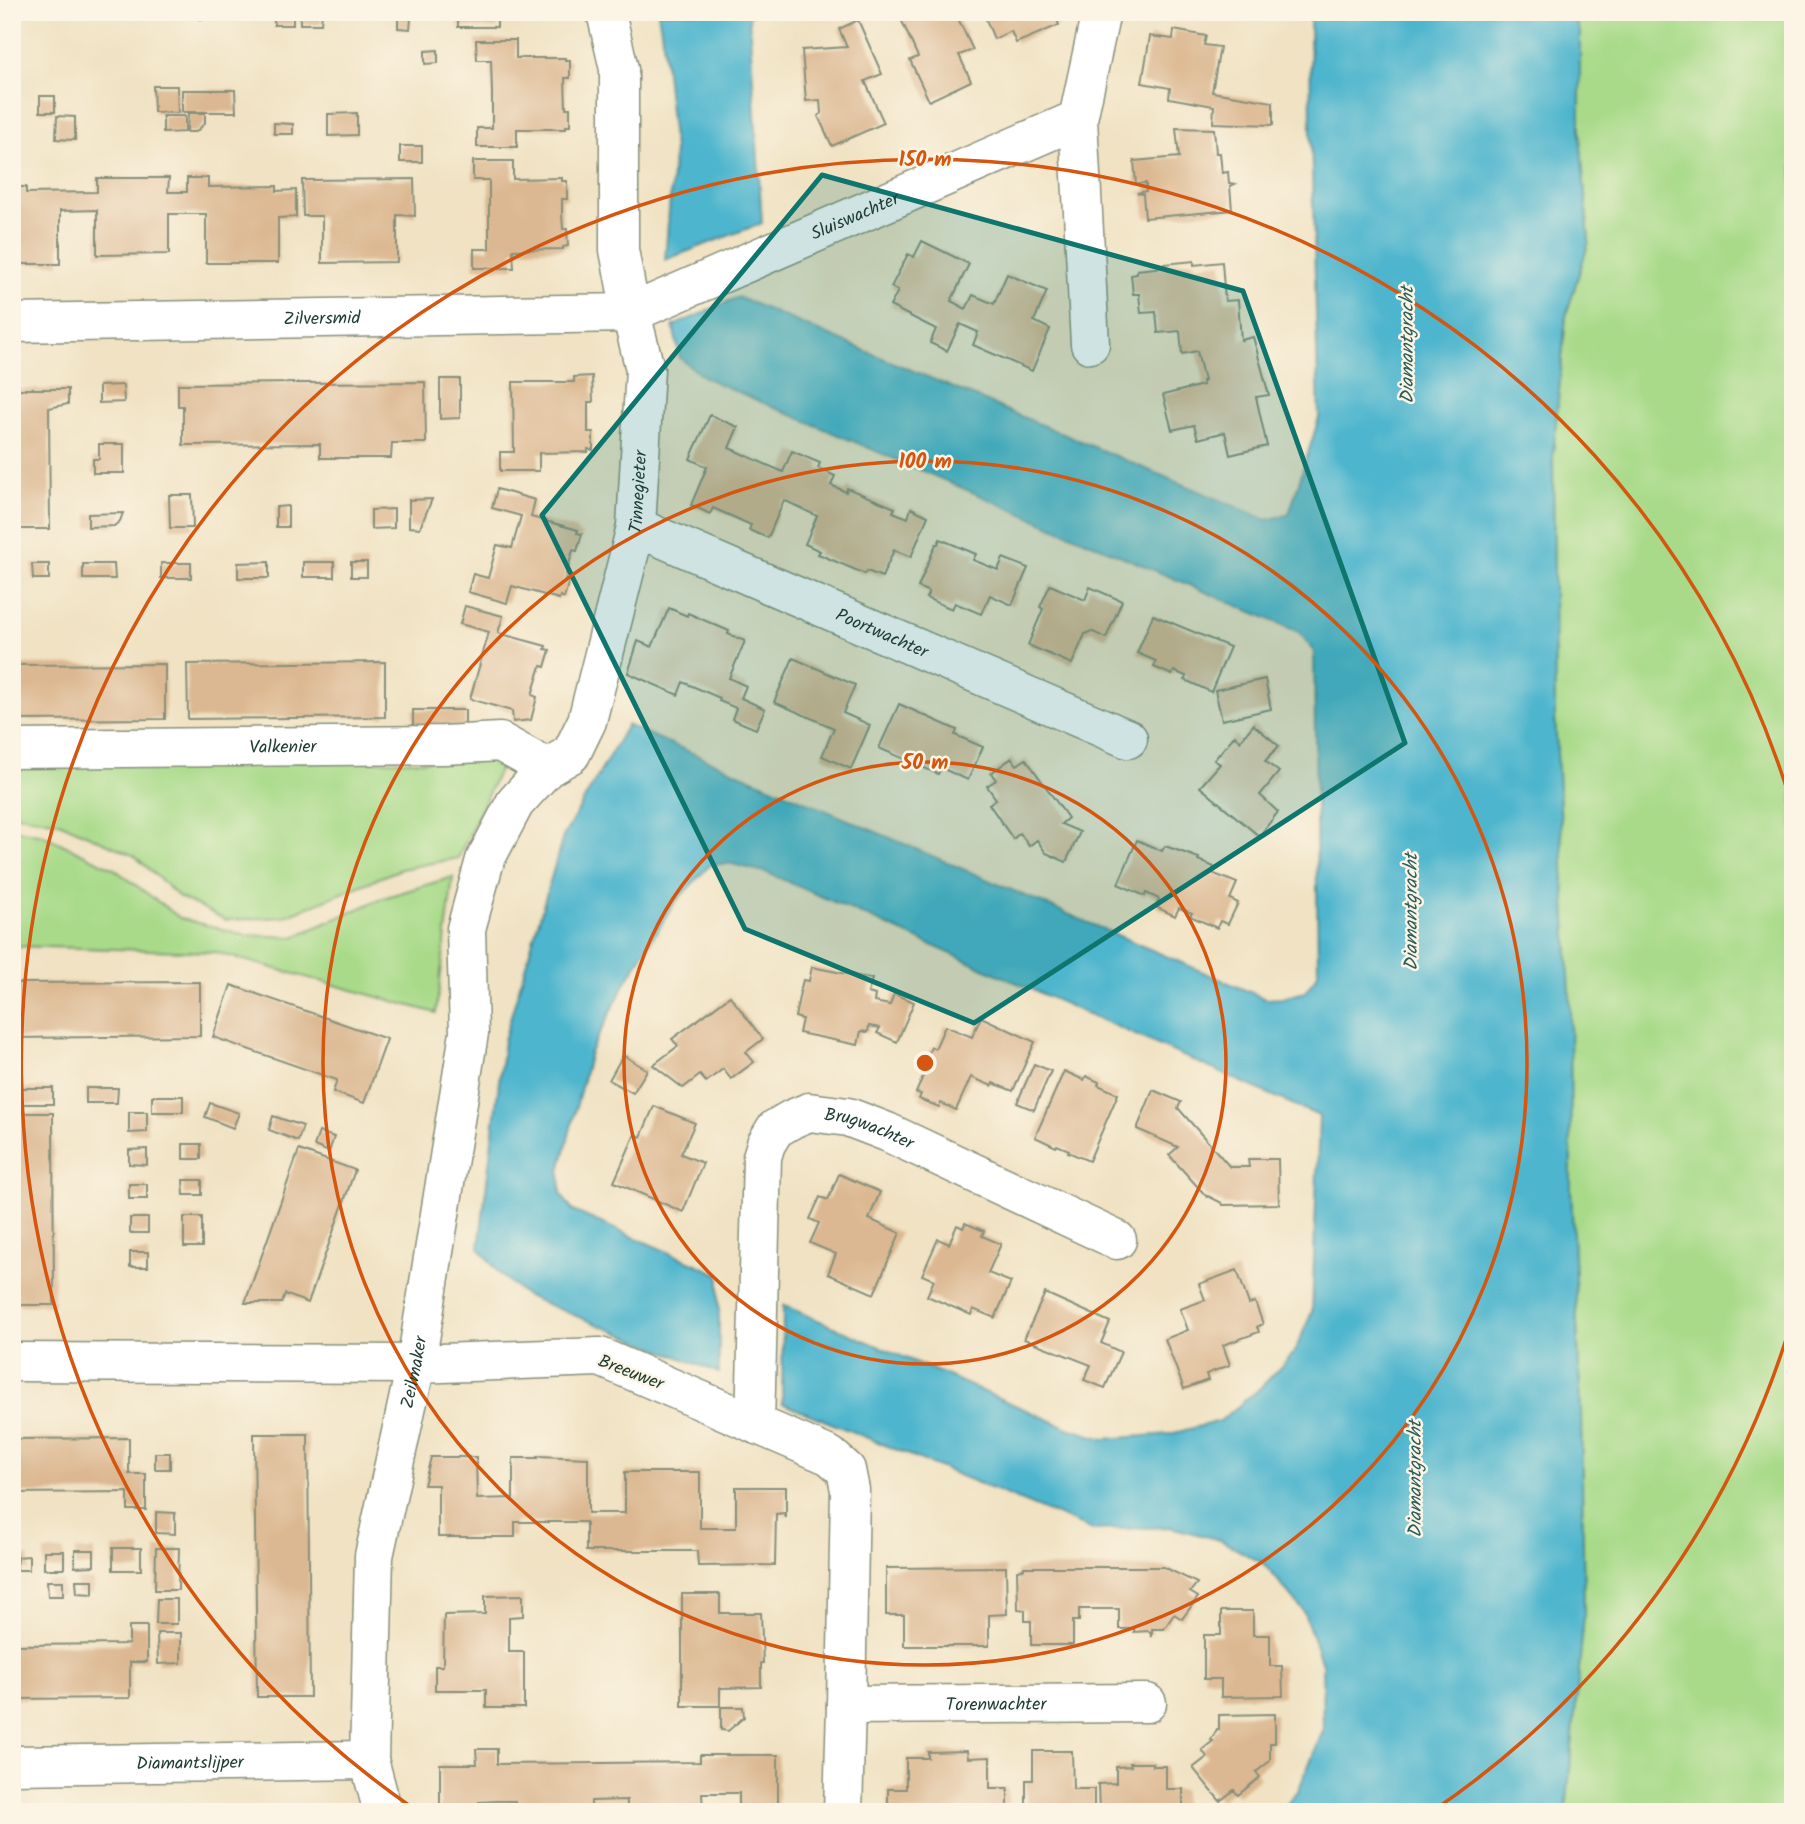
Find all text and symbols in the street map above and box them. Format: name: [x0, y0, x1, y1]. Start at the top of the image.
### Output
text: 150 m: [898, 144, 952, 177]
street label: Sluiswachter: [807, 185, 905, 249]
water label: Diamantgracht: [1393, 284, 1423, 404]
street label: Zilversmid: [283, 304, 362, 335]
text: 100 m: [898, 446, 952, 479]
street label: Tinnegieter: [622, 448, 656, 537]
street label: Poortwachter: [831, 602, 933, 668]
street label: Valkenier: [249, 733, 318, 763]
text: 50 m: [901, 747, 948, 780]
water label: Diamantgracht: [1397, 851, 1427, 971]
centre of rings: [913, 1051, 937, 1075]
street label: Brugwachter: [823, 1101, 919, 1159]
street label: Zeilmaker: [394, 1333, 436, 1411]
street label: Breeuwer: [593, 1348, 669, 1400]
water label: Diamantgracht: [1401, 1418, 1431, 1538]
street label: Torenwachter: [946, 1691, 1048, 1720]
street label: Diamantslijper: [136, 1749, 245, 1779]

